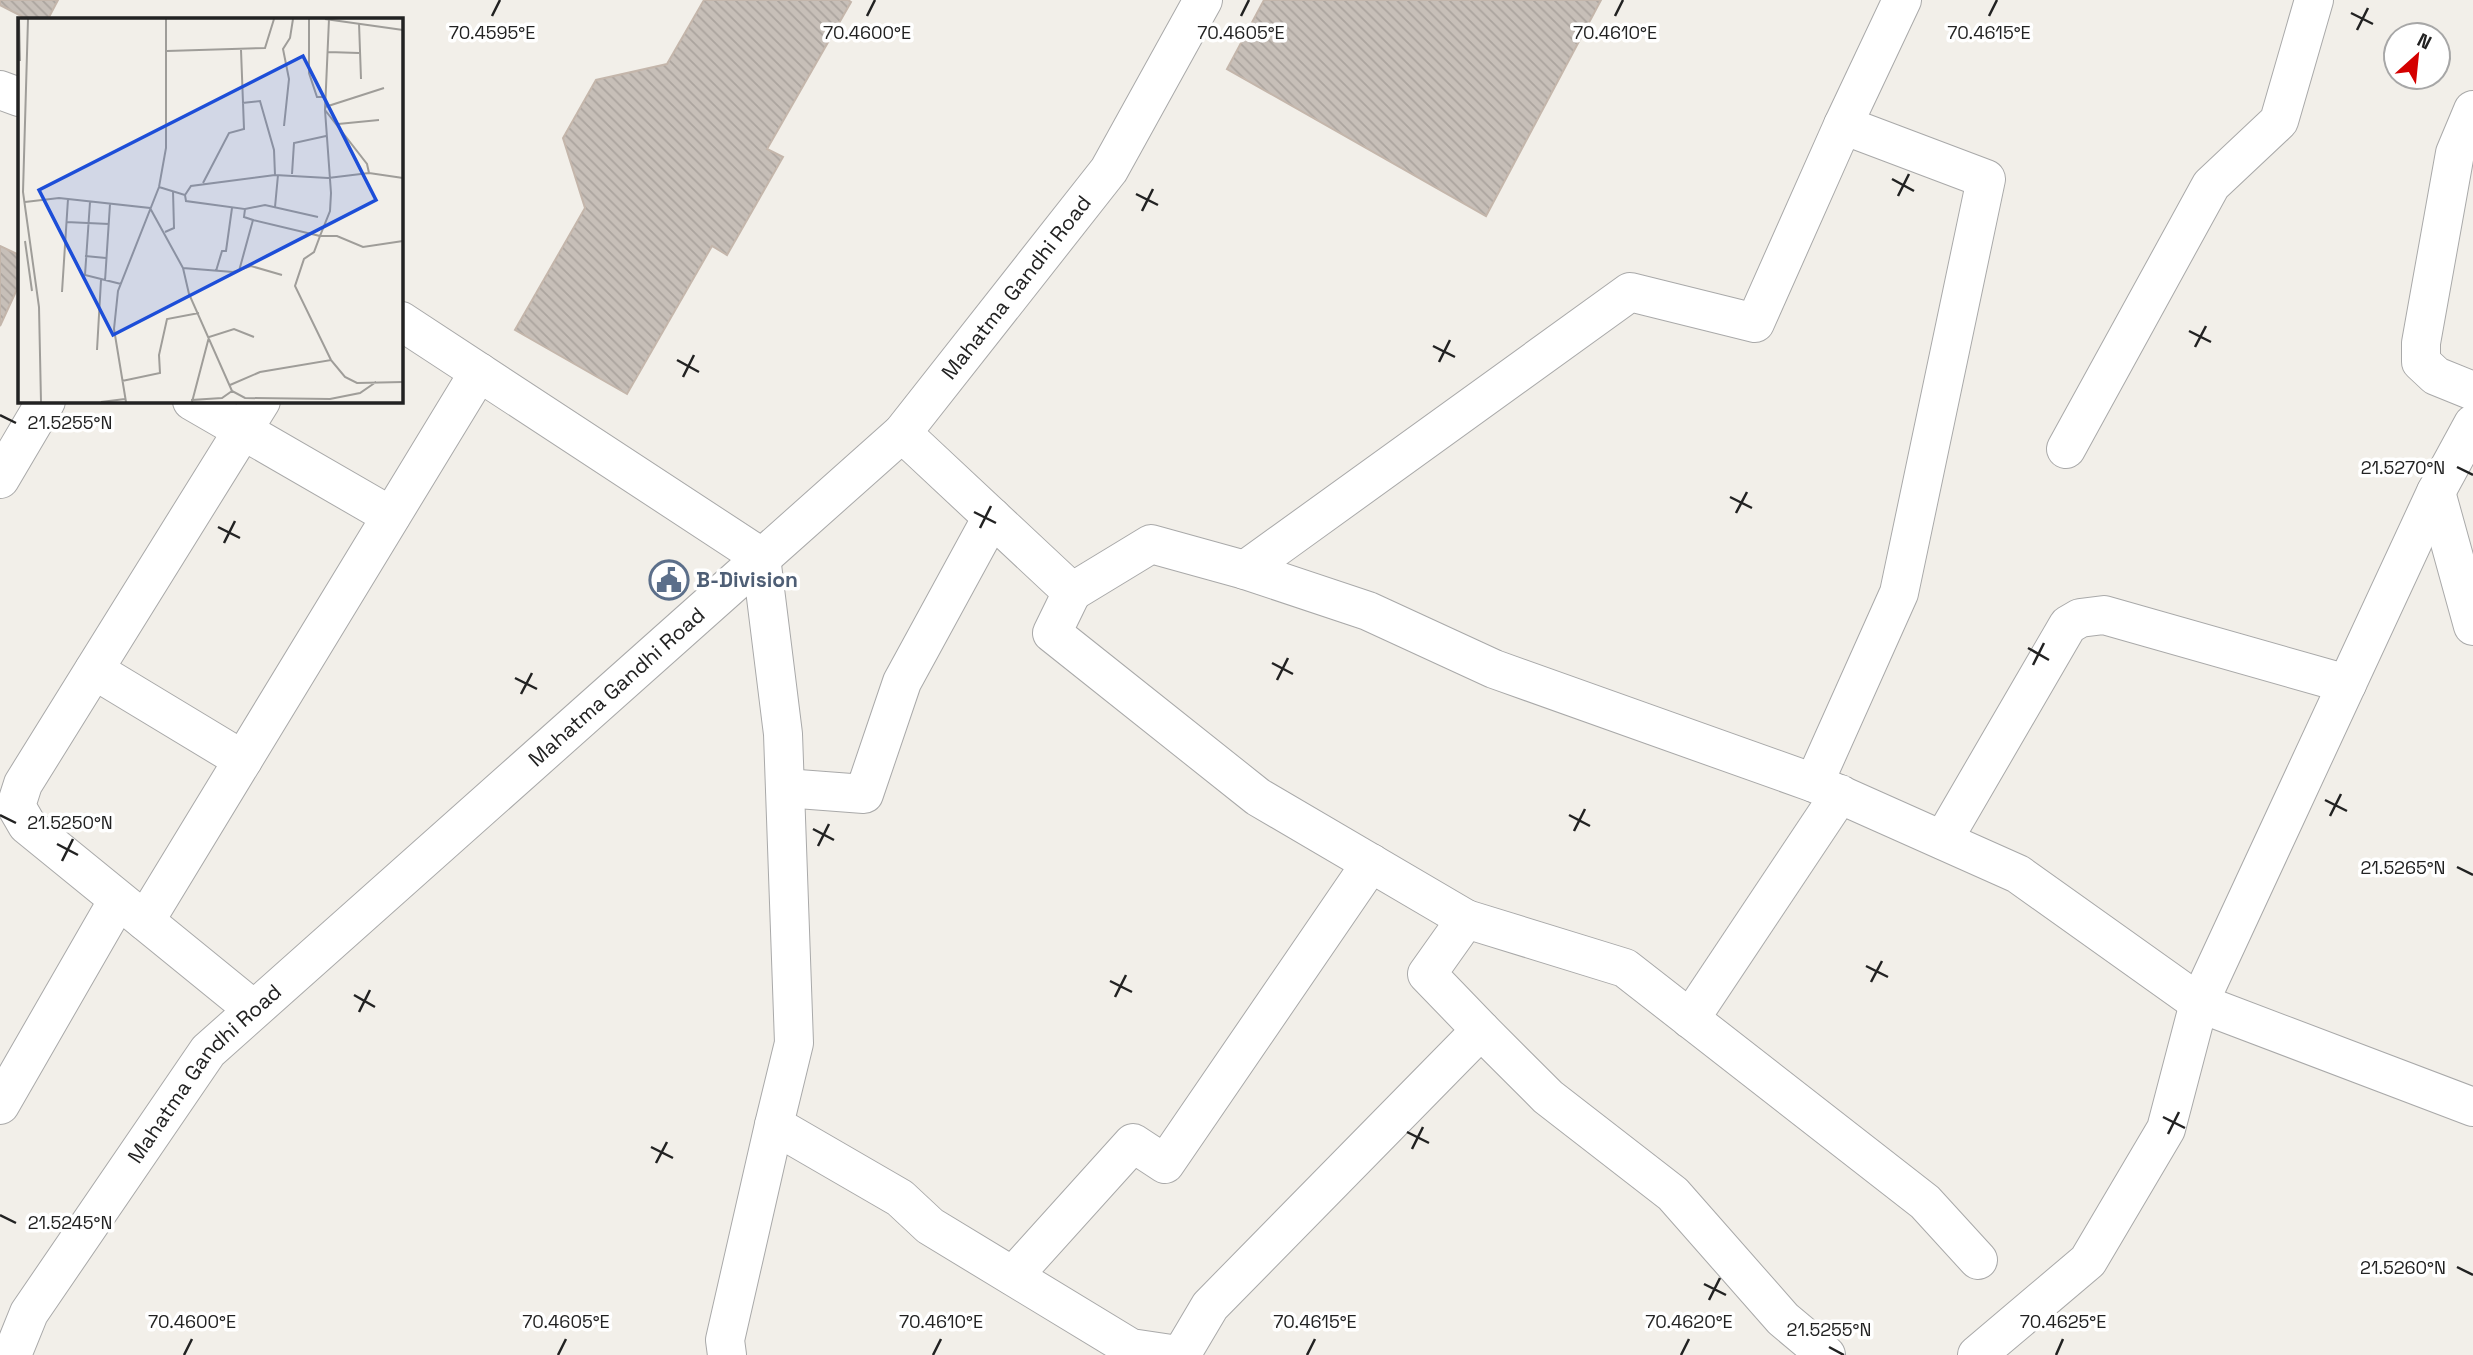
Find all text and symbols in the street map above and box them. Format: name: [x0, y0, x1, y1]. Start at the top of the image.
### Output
inset map: [18, 18, 402, 402]
text: 70.4595°E: [449, 21, 535, 44]
text: 70.4600°E: [823, 21, 911, 44]
text: 70.4605°E: [1197, 21, 1285, 44]
text: 70.4610°E: [1573, 21, 1657, 44]
text: 70.4615°E: [1947, 21, 2031, 44]
north arrow: [2382, 21, 2452, 91]
text: N: [2413, 27, 2436, 55]
street label: Mahatma Gandhi Road: [935, 190, 1097, 385]
text: 21.5255°N: [28, 411, 112, 434]
text: 21.5270°N: [2361, 456, 2445, 479]
public building icon: B-Division: [648, 559, 690, 601]
place label: B-Division: [696, 566, 798, 593]
street label: Mahatma Gandhi Road: [523, 601, 710, 772]
text: 21.5250°N: [27, 811, 113, 834]
text: 21.5265°N: [2360, 856, 2446, 879]
street label: Mahatma Gandhi Road: [121, 978, 287, 1168]
text: 21.5245°N: [28, 1211, 112, 1234]
text: 21.5260°N: [2360, 1256, 2446, 1279]
text: 70.4600°E: [148, 1310, 236, 1333]
text: 70.4605°E: [522, 1310, 610, 1333]
text: 70.4610°E: [899, 1310, 983, 1333]
text: 70.4615°E: [1273, 1310, 1357, 1333]
text: 70.4620°E: [1645, 1310, 1733, 1333]
text: 70.4625°E: [2020, 1310, 2106, 1333]
text: 21.5255°N: [1787, 1318, 1871, 1341]

